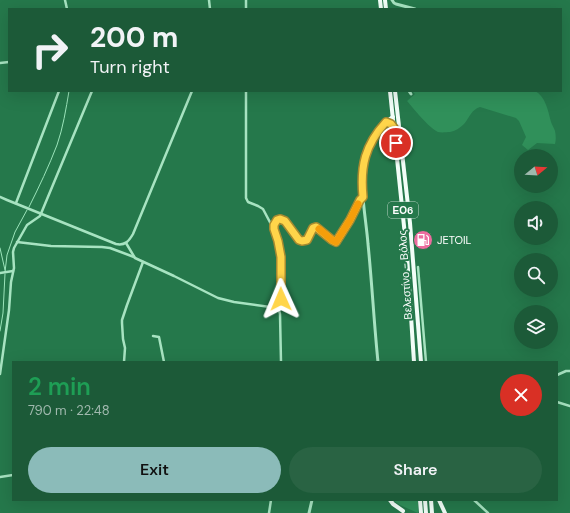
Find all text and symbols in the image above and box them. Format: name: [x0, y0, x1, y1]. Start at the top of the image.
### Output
text: 200 m: [90, 19, 178, 56]
icon: right: [24, 24, 76, 76]
text: Turn right: [90, 55, 170, 79]
pin: [379, 126, 413, 160]
icon: arrive: [385, 132, 407, 154]
north arrow: [514, 149, 558, 193]
map controls: [514, 149, 558, 349]
button: sound: [514, 201, 558, 245]
road number: ΕΟ6: [388, 202, 418, 218]
fuel station icon: JETOIL: [412, 229, 434, 251]
street label: Βελεστίνο - Βόλος: [395, 230, 415, 320]
place label: JETOIL: [437, 233, 472, 247]
button: search: [514, 253, 558, 297]
position arrow: [260, 278, 302, 320]
button: layers: [514, 305, 558, 349]
text: 2 min: [28, 371, 91, 402]
button: close: [500, 374, 542, 416]
text: 790 m · 22:48: [28, 402, 110, 419]
button: Exit: [28, 447, 281, 493]
button: Share: [289, 447, 542, 493]

